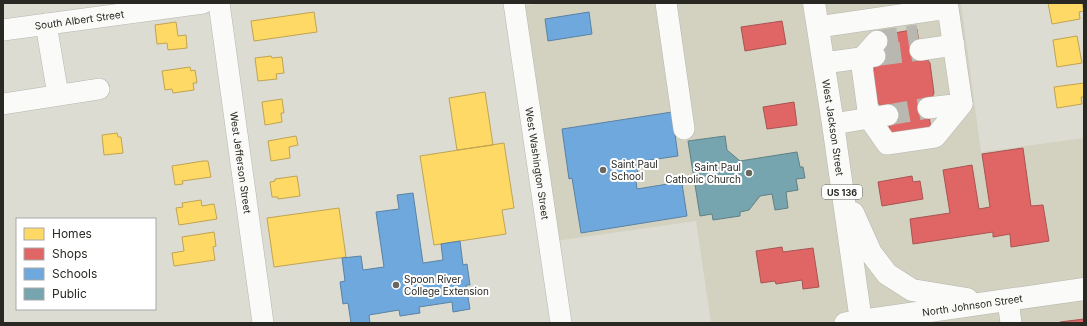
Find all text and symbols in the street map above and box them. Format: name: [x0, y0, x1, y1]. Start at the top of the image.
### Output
street label: South Albert Street: [34, 8, 125, 32]
street label: West Jackson Street: [820, 78, 846, 177]
street label: West Washington Street: [523, 106, 552, 221]
street label: West Jefferson Street: [228, 111, 254, 215]
place label: Saint Paul School: [611, 158, 658, 182]
place label: Saint Paul Catholic Church: [665, 161, 741, 185]
marker: Saint Paul School: [598, 165, 608, 175]
marker: Saint Paul Catholic Church: [744, 168, 754, 178]
road number: US 136: [822, 185, 862, 199]
legend: [16, 218, 156, 310]
text: Homes: [52, 226, 92, 241]
text: Shops: [52, 246, 88, 261]
text: Schools: [52, 266, 97, 281]
place label: Spoon River College Extension: [404, 273, 489, 297]
marker: Spoon River College Extension: [391, 280, 401, 290]
text: Public: [52, 286, 87, 301]
street label: North Johnson Street: [921, 292, 1024, 318]

